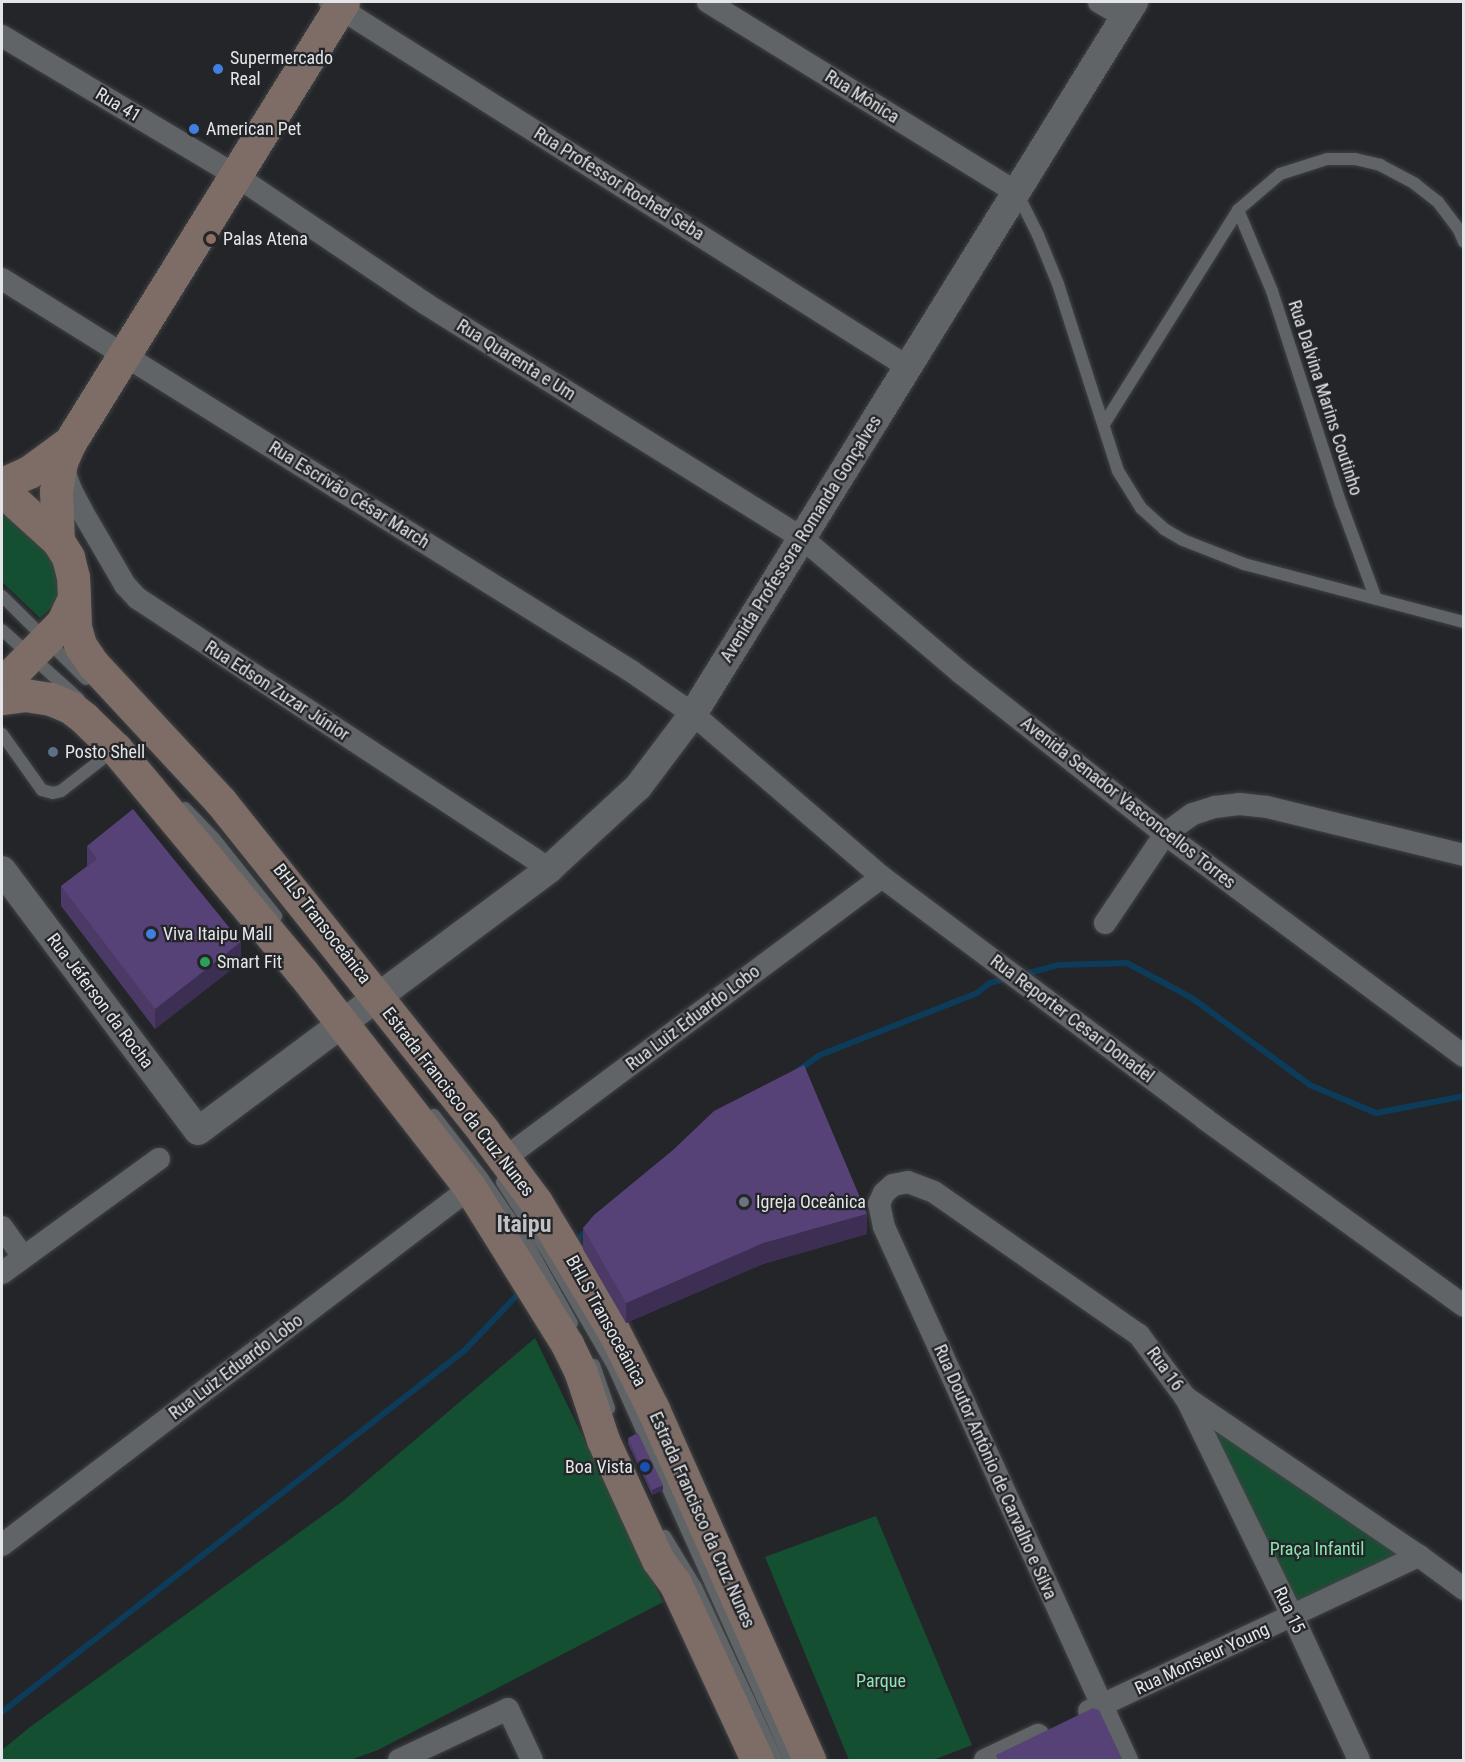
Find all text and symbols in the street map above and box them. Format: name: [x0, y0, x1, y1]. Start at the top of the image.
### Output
place label: Supermercado Real: [230, 48, 333, 90]
marker: Supermercado Real: [211, 62, 225, 76]
street label: Rua Mônica: [821, 66, 903, 128]
street label: Rua 41: [92, 83, 144, 127]
place label: American Pet: [206, 118, 301, 140]
marker: American Pet: [187, 122, 201, 136]
street label: Rua Professor Roched Seba: [530, 123, 708, 245]
place label: Palas Atena: [223, 228, 308, 250]
marker: Palas Atena: [204, 232, 218, 246]
street label: Rua Dalvina Marins Coutinho: [1283, 298, 1367, 498]
street label: Rua Quarenta e Um: [453, 315, 579, 405]
street label: Avenida Professora Romanda Gonçalves: [716, 412, 886, 666]
street label: Rua Escrivão César March: [265, 437, 433, 553]
street label: Rua Edson Zuzar Júnior: [201, 636, 353, 746]
street label: Avenida Senador Vasconcellos Torres: [1016, 712, 1240, 894]
place label: Posto Shell: [65, 741, 145, 763]
marker: Posto Shell: [46, 745, 60, 759]
street label: BHLS Transoceânica: [268, 860, 376, 988]
place label: Viva Itaipu Mall: [163, 923, 272, 945]
marker: Viva Itaipu Mall: [144, 927, 158, 941]
street label: Rua Jéferson da Rocha: [42, 929, 158, 1073]
street label: Rua Reporter Cesar Donadel: [986, 950, 1158, 1088]
place label: Smart Fit: [217, 951, 282, 973]
marker: Smart Fit: [198, 955, 212, 969]
street label: Rua Luiz Eduardo Lobo: [622, 961, 764, 1075]
street label: Estrada Francisco da Cruz Nunes: [377, 1003, 539, 1201]
place label: Igreja Oceânica: [756, 1191, 866, 1213]
marker: Igreja Oceânica: [737, 1195, 751, 1209]
district label: Itaipu: [497, 1211, 551, 1239]
street label: BHLS Transoceânica: [561, 1252, 651, 1390]
street label: Rua Luiz Eduardo Lobo: [165, 1310, 307, 1424]
street label: Rua Doutor Antônio de Carvalho e Silva: [929, 1341, 1061, 1603]
street label: Rua 16: [1142, 1343, 1188, 1395]
street label: Estrada Francisco da Cruz Nunes: [644, 1409, 760, 1631]
place label: Boa Vista: [565, 1456, 633, 1478]
marker: Boa Vista: [638, 1460, 652, 1474]
park label: Praça Infantil: [1270, 1538, 1364, 1560]
street label: Rua 15: [1269, 1583, 1309, 1637]
street label: Rua Monsieur Young: [1131, 1618, 1273, 1700]
park label: Parque: [856, 1670, 906, 1692]

